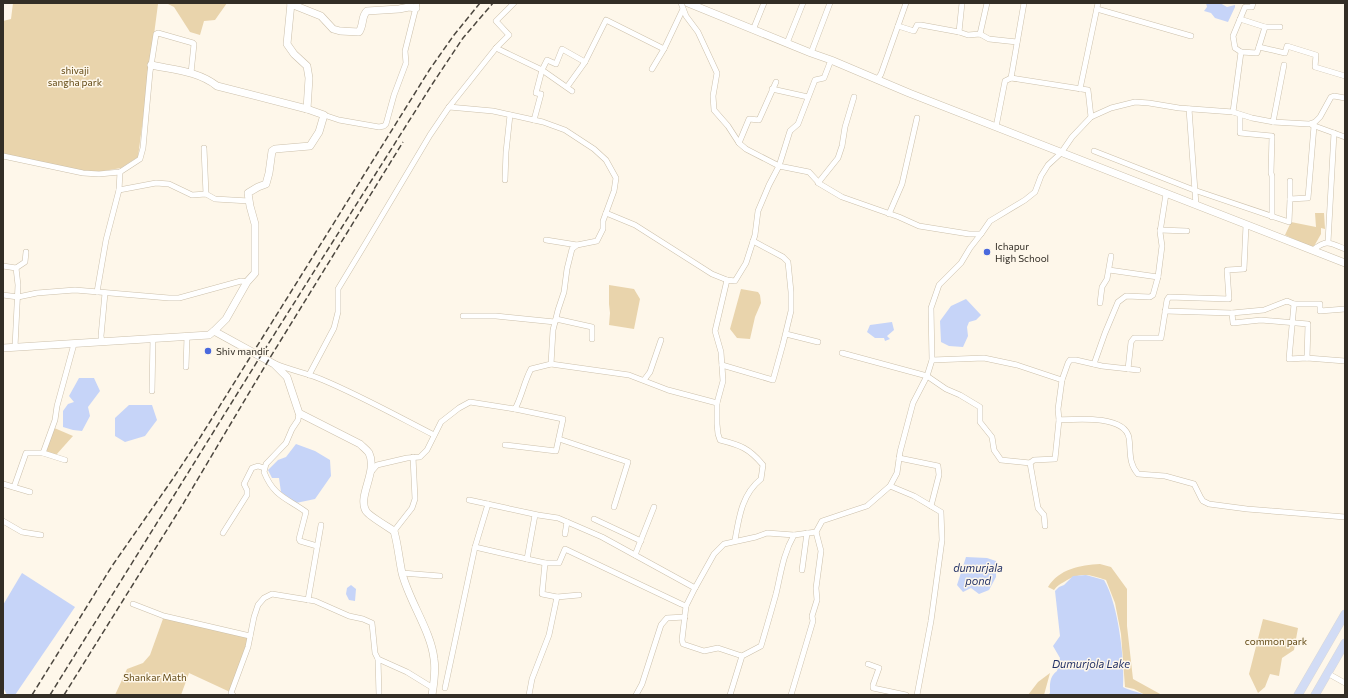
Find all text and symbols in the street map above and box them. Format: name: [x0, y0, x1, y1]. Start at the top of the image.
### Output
park label: shivaji sangha park: [48, 64, 103, 88]
place label: Ichapur High School: [995, 240, 1049, 264]
marker: Ichapur High School: [982, 247, 992, 257]
place label: Shiv mandir: [216, 345, 269, 357]
marker: Shiv mandir: [203, 346, 213, 356]
water label: dumurjala pond: [953, 561, 1003, 587]
park label: common park: [1245, 635, 1308, 647]
water label: Dumurjola Lake: [1052, 657, 1130, 670]
park label: Shankar Math: [123, 671, 187, 683]

